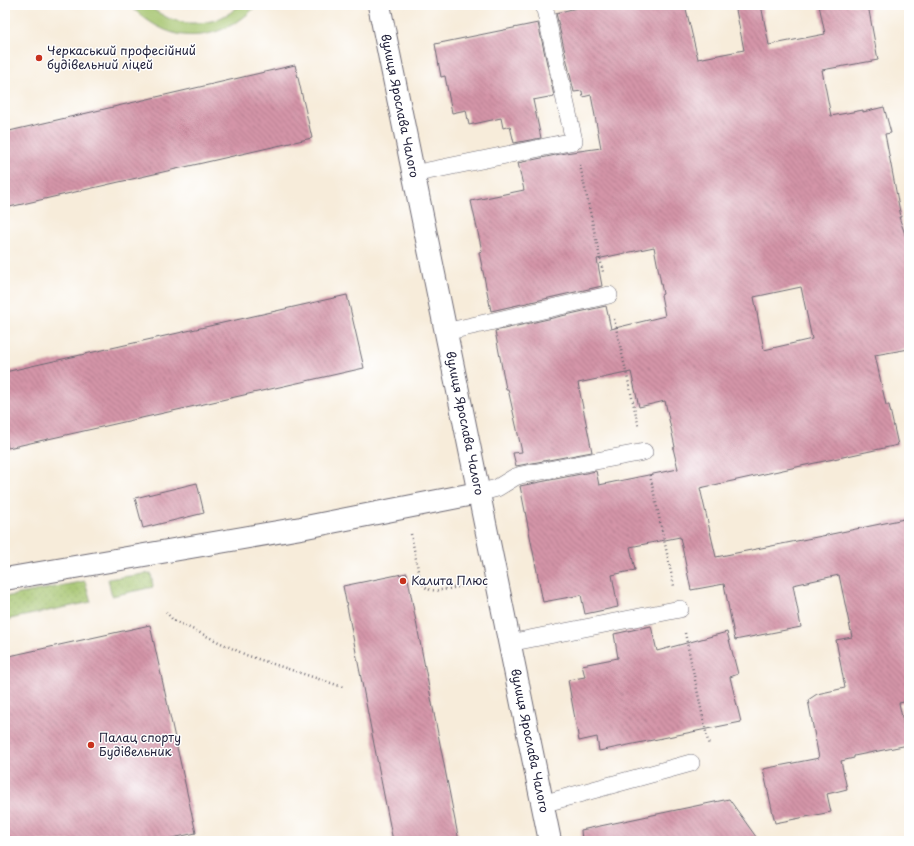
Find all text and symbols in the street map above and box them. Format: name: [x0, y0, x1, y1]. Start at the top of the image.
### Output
street label: вулиця Ярослава Чалого: [377, 32, 424, 180]
place label: Черкаський професійний будівельний ліцей: [47, 41, 196, 73]
marker: Черкаський професійний будівельний ліцей: [34, 53, 44, 63]
street label: вулиця Ярослава Чалого: [442, 350, 489, 497]
place label: Калита Плюс: [411, 571, 488, 589]
marker: Калита Плюс: [398, 576, 408, 586]
street label: вулиця Ярослава Чалого: [507, 667, 554, 814]
place label: Палац спорту Будівельник: [99, 728, 181, 760]
marker: Палац спорту Будівельник: [86, 740, 96, 750]

